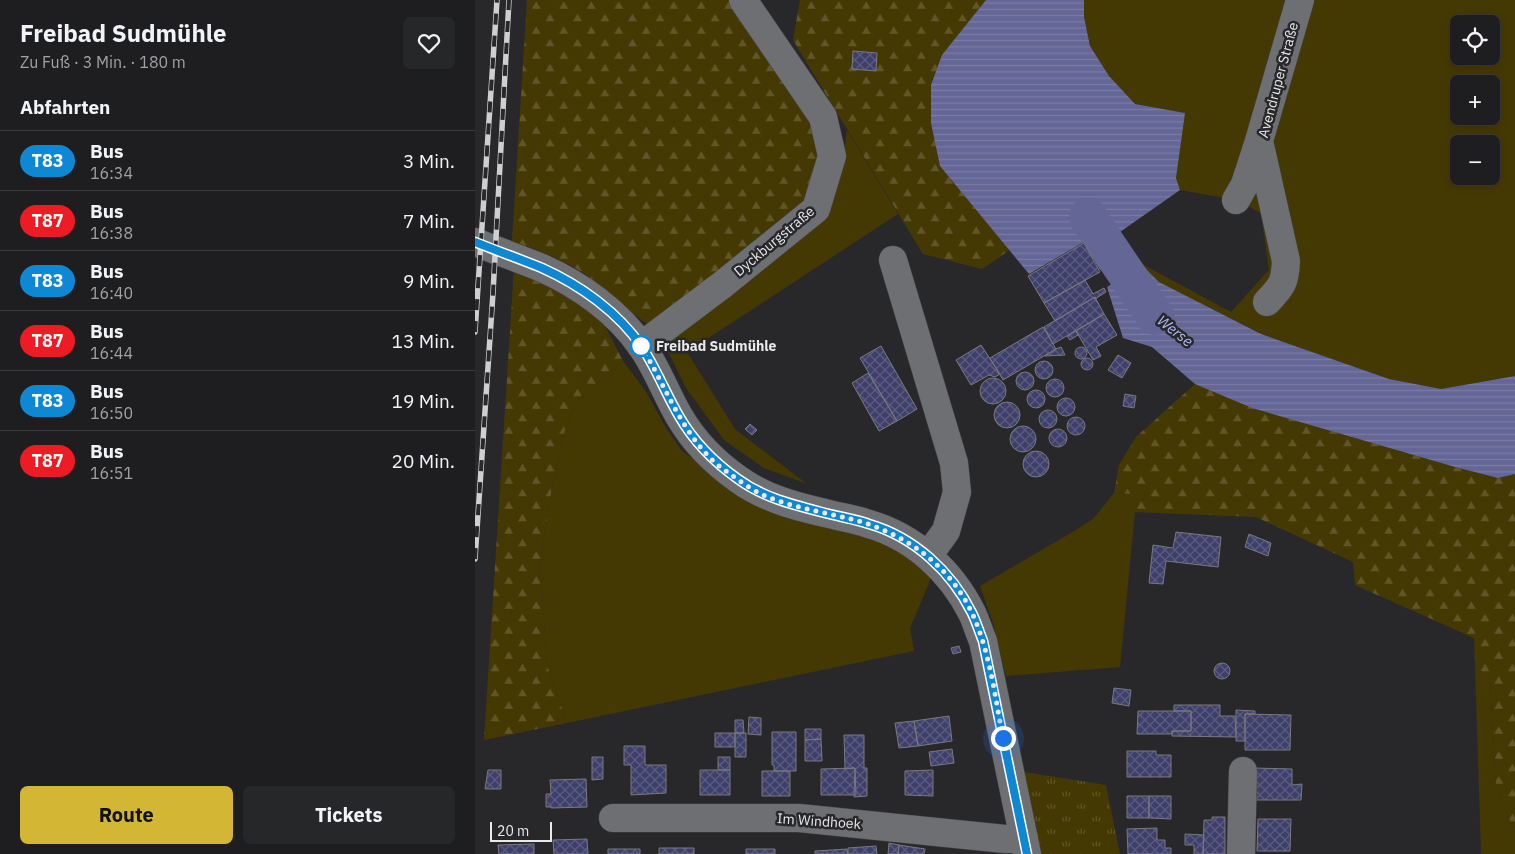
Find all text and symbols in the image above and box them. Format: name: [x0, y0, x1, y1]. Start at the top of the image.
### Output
map controls: [1450, 15, 1500, 185]
button: locate: [1450, 15, 1500, 65]
text: Freibad Sudmühle: [20, 17, 226, 49]
button: heart: [403, 17, 455, 69]
street label: Avendruper Straße: [1254, 20, 1302, 140]
text: Zu Fuß · 3 Min. · 180 m: [20, 52, 186, 72]
button: +: [1450, 75, 1500, 125]
text: Abfahrten: [20, 95, 110, 119]
button: −: [1450, 135, 1500, 185]
text: Bus: [90, 139, 124, 163]
text: T83: [31, 149, 64, 172]
text: 3 Min.: [403, 149, 455, 173]
text: 16:34: [90, 163, 133, 183]
text: Bus: [90, 199, 124, 223]
street label: Dyckburgstraße: [730, 202, 818, 280]
text: T87: [31, 209, 64, 232]
text: 7 Min.: [403, 209, 455, 233]
text: 16:38: [90, 223, 133, 243]
text: Bus: [90, 259, 124, 283]
text: T83: [31, 269, 64, 292]
text: 9 Min.: [403, 269, 455, 293]
text: 16:40: [90, 283, 133, 303]
water label: Werse: [1153, 311, 1197, 351]
text: Bus: [90, 319, 124, 343]
text: T87: [31, 329, 64, 352]
text: 13 Min.: [392, 329, 455, 353]
marker: Freibad Sudmühle: [630, 335, 652, 357]
place label: Freibad Sudmühle: [656, 337, 777, 355]
text: 16:44: [90, 343, 133, 363]
text: Bus: [90, 379, 124, 403]
text: T83: [31, 389, 64, 412]
text: 19 Min.: [392, 389, 455, 413]
text: 16:50: [90, 403, 133, 423]
text: Bus: [90, 439, 124, 463]
text: T87: [31, 449, 64, 472]
text: 20 Min.: [392, 449, 455, 473]
text: 16:51: [90, 463, 133, 483]
your location: [991, 726, 1016, 751]
button: Route: [20, 786, 233, 844]
button: Tickets: [243, 786, 455, 844]
street label: Im Windhoek: [776, 809, 862, 833]
scale bar: [490, 819, 553, 842]
text: 20 m: [497, 822, 529, 840]

